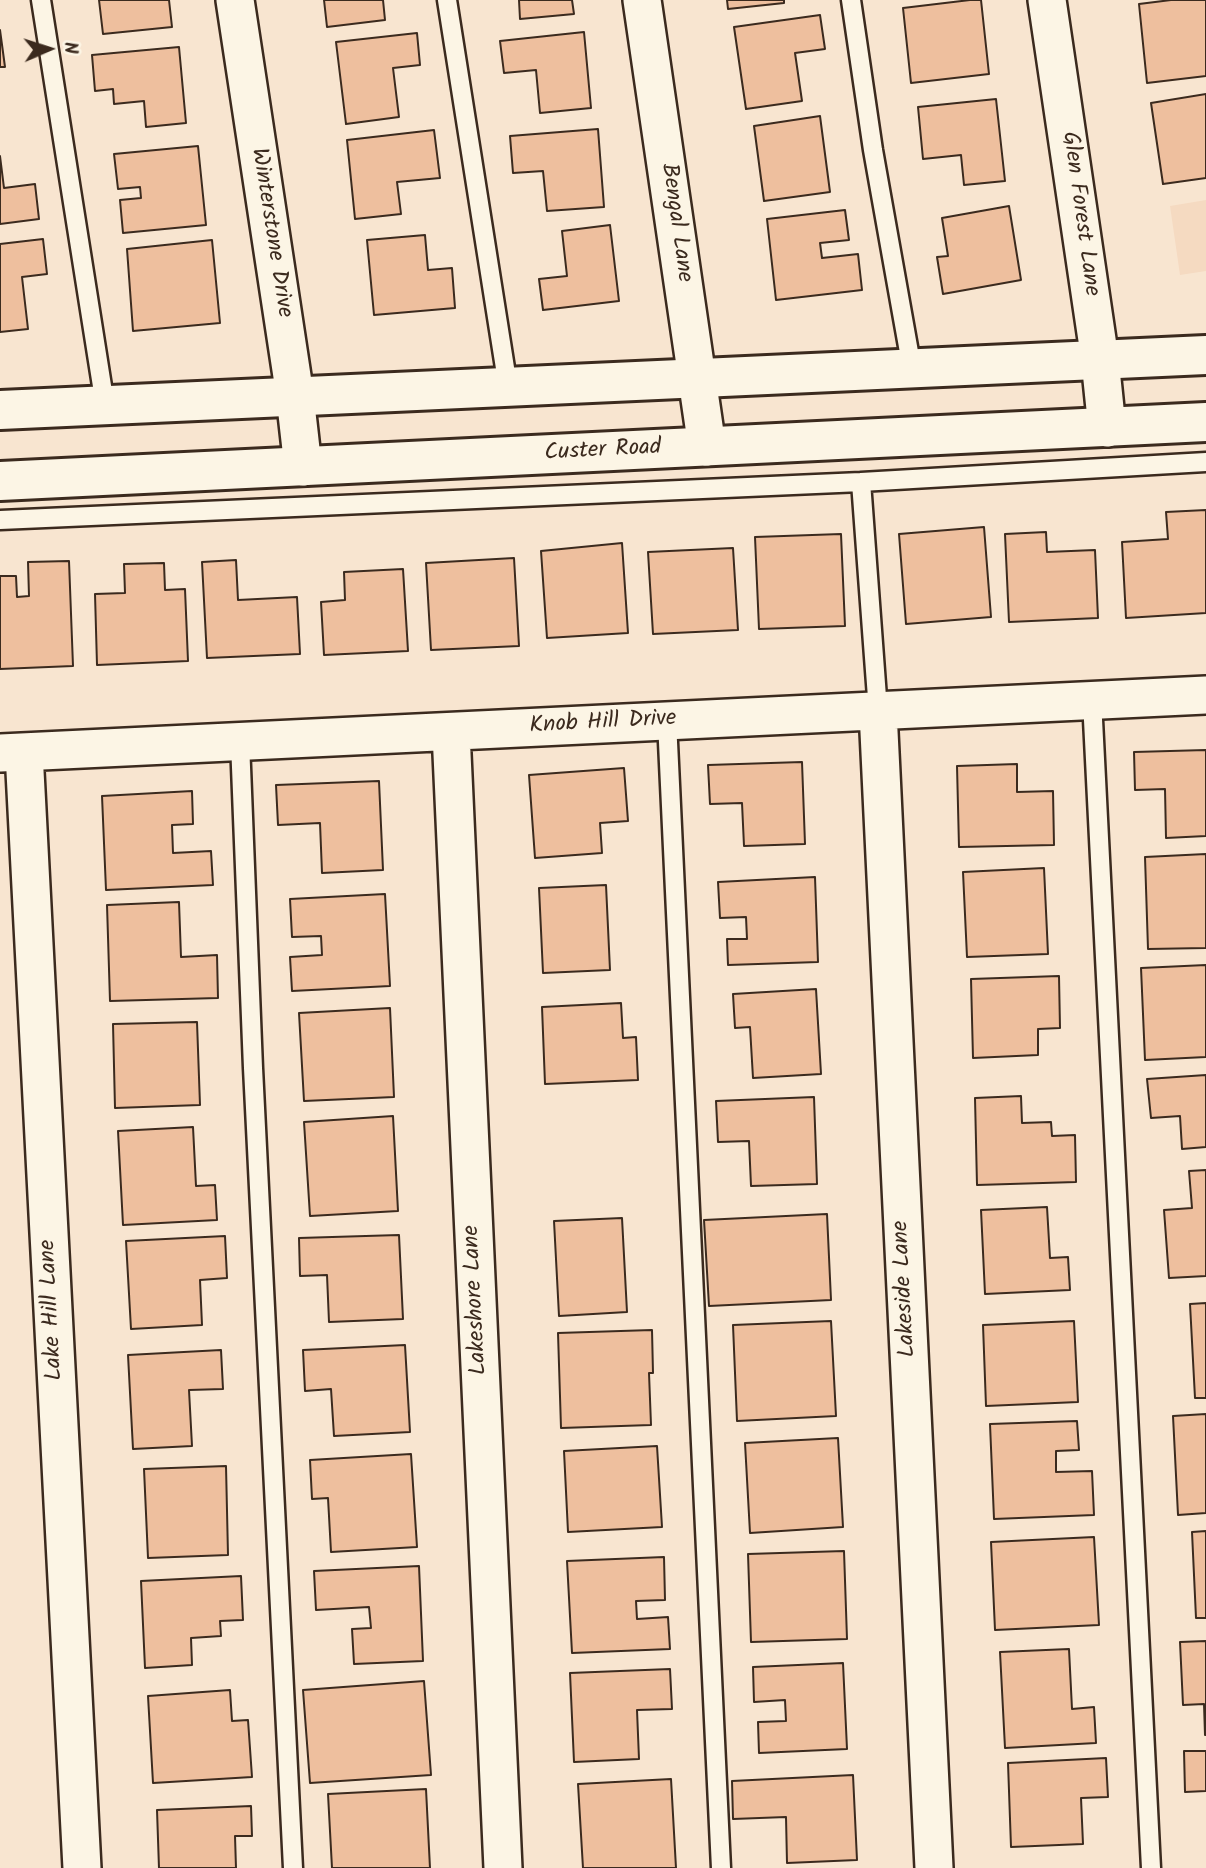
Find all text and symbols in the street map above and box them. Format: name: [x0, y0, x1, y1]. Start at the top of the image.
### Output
north arrow: [14, 14, 84, 84]
text: N: [55, 41, 85, 55]
street label: Glen Forest Lane: [1054, 130, 1104, 298]
street label: Winterstone Drive: [243, 146, 297, 320]
street label: Bengal Lane: [653, 162, 697, 284]
street label: Custer Road: [544, 435, 662, 469]
street label: Knob Hill Drive: [529, 706, 677, 742]
street label: Lakeside Lane: [889, 1220, 923, 1358]
street label: Lakeshore Lane: [459, 1224, 495, 1376]
street label: Lake Hill Lane: [36, 1239, 70, 1381]

